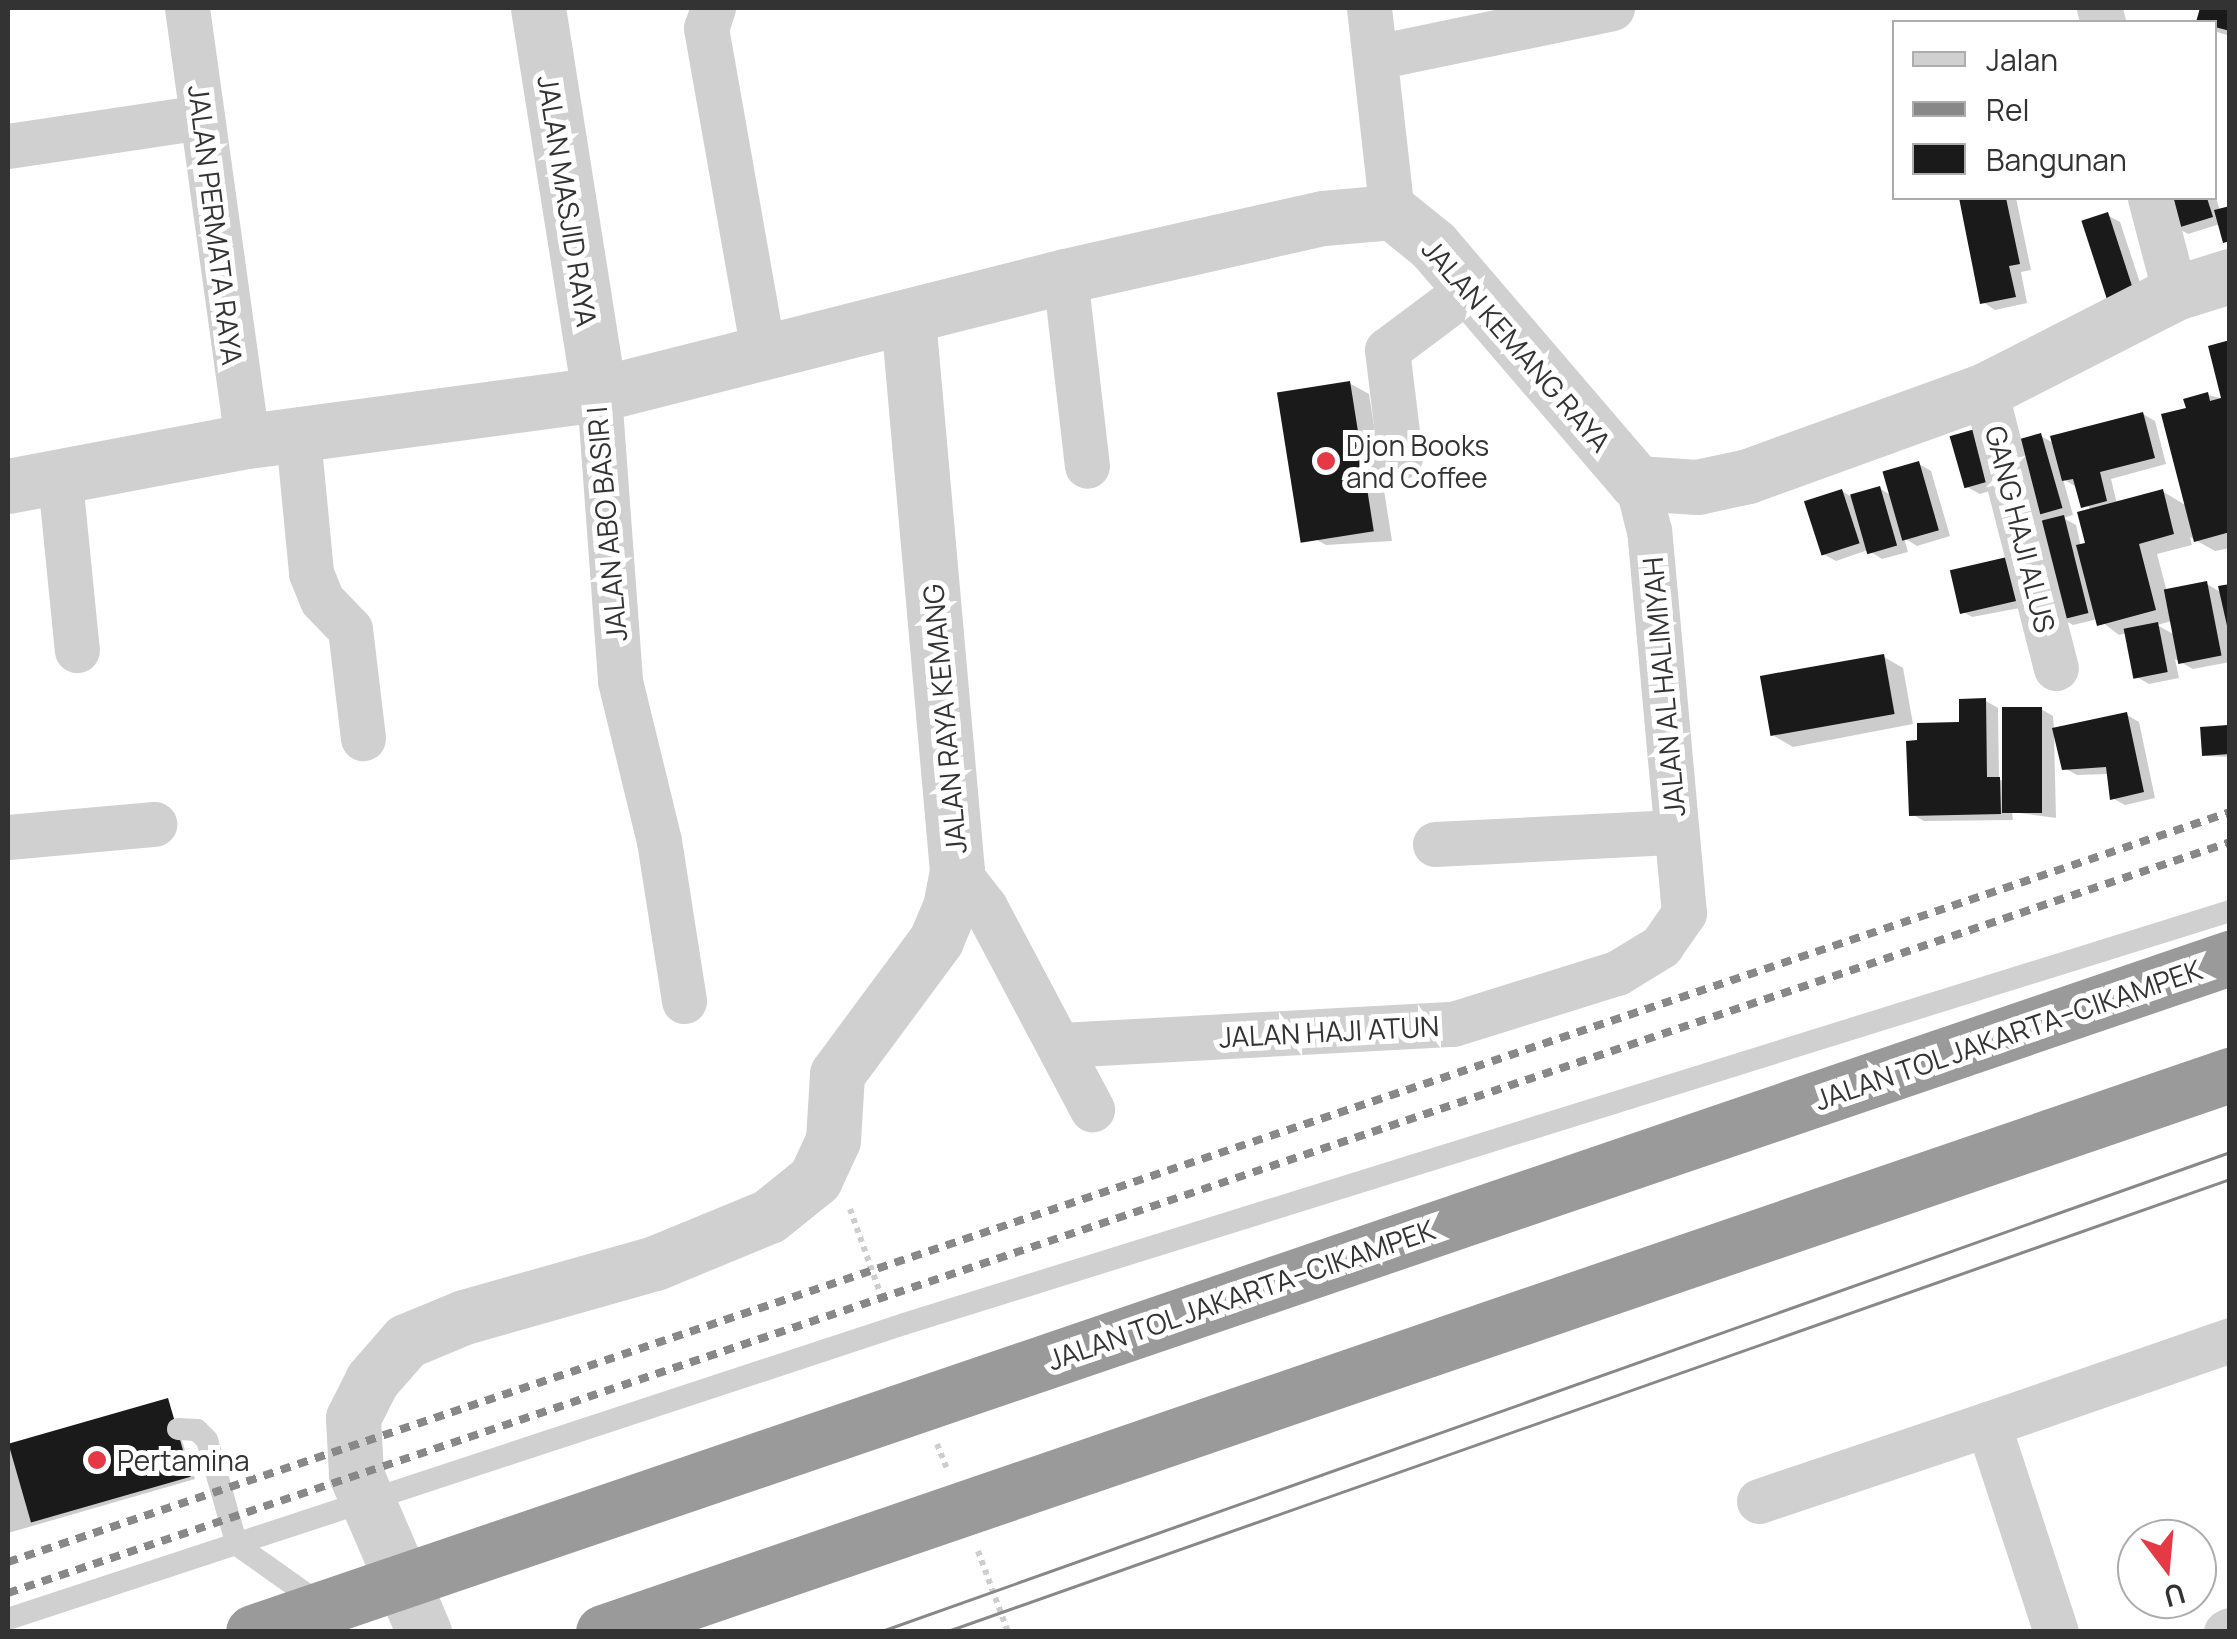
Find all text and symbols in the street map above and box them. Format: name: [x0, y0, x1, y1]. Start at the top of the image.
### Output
legend: [1892, 20, 2217, 200]
text: Jalan: [1986, 39, 2058, 80]
street label: JALAN MASJID RAYA: [532, 73, 604, 329]
street label: JALAN PERMATA RAYA: [182, 83, 250, 367]
text: Rel: [1986, 89, 2029, 130]
text: Bangunan: [1986, 139, 2127, 180]
street label: JALAN KEMANG RAYA: [1416, 232, 1618, 458]
street label: JALAN ABO BASIR I: [579, 405, 633, 643]
street label: GANG HAJI ALUS: [1979, 422, 2063, 636]
place label: Djon Books and Coffee: [1346, 428, 1489, 494]
marker: Djon Books and Coffee: [1315, 450, 1337, 472]
street label: JALAN AL HALIMIYAH: [1635, 555, 1691, 819]
street label: JALAN RAYA KEMANG: [915, 583, 973, 855]
street label: JALAN TOL JAKARTA–CIKAMPEK: [1809, 952, 2207, 1116]
street label: JALAN HAJI ATUN: [1218, 1008, 1440, 1054]
street label: JALAN TOL JAKARTA–CIKAMPEK: [1042, 1212, 1440, 1376]
place label: Pertamina: [117, 1443, 250, 1477]
marker: Pertamina: [86, 1449, 108, 1471]
north arrow: [2117, 1519, 2217, 1619]
text: U: [2160, 1575, 2190, 1617]

